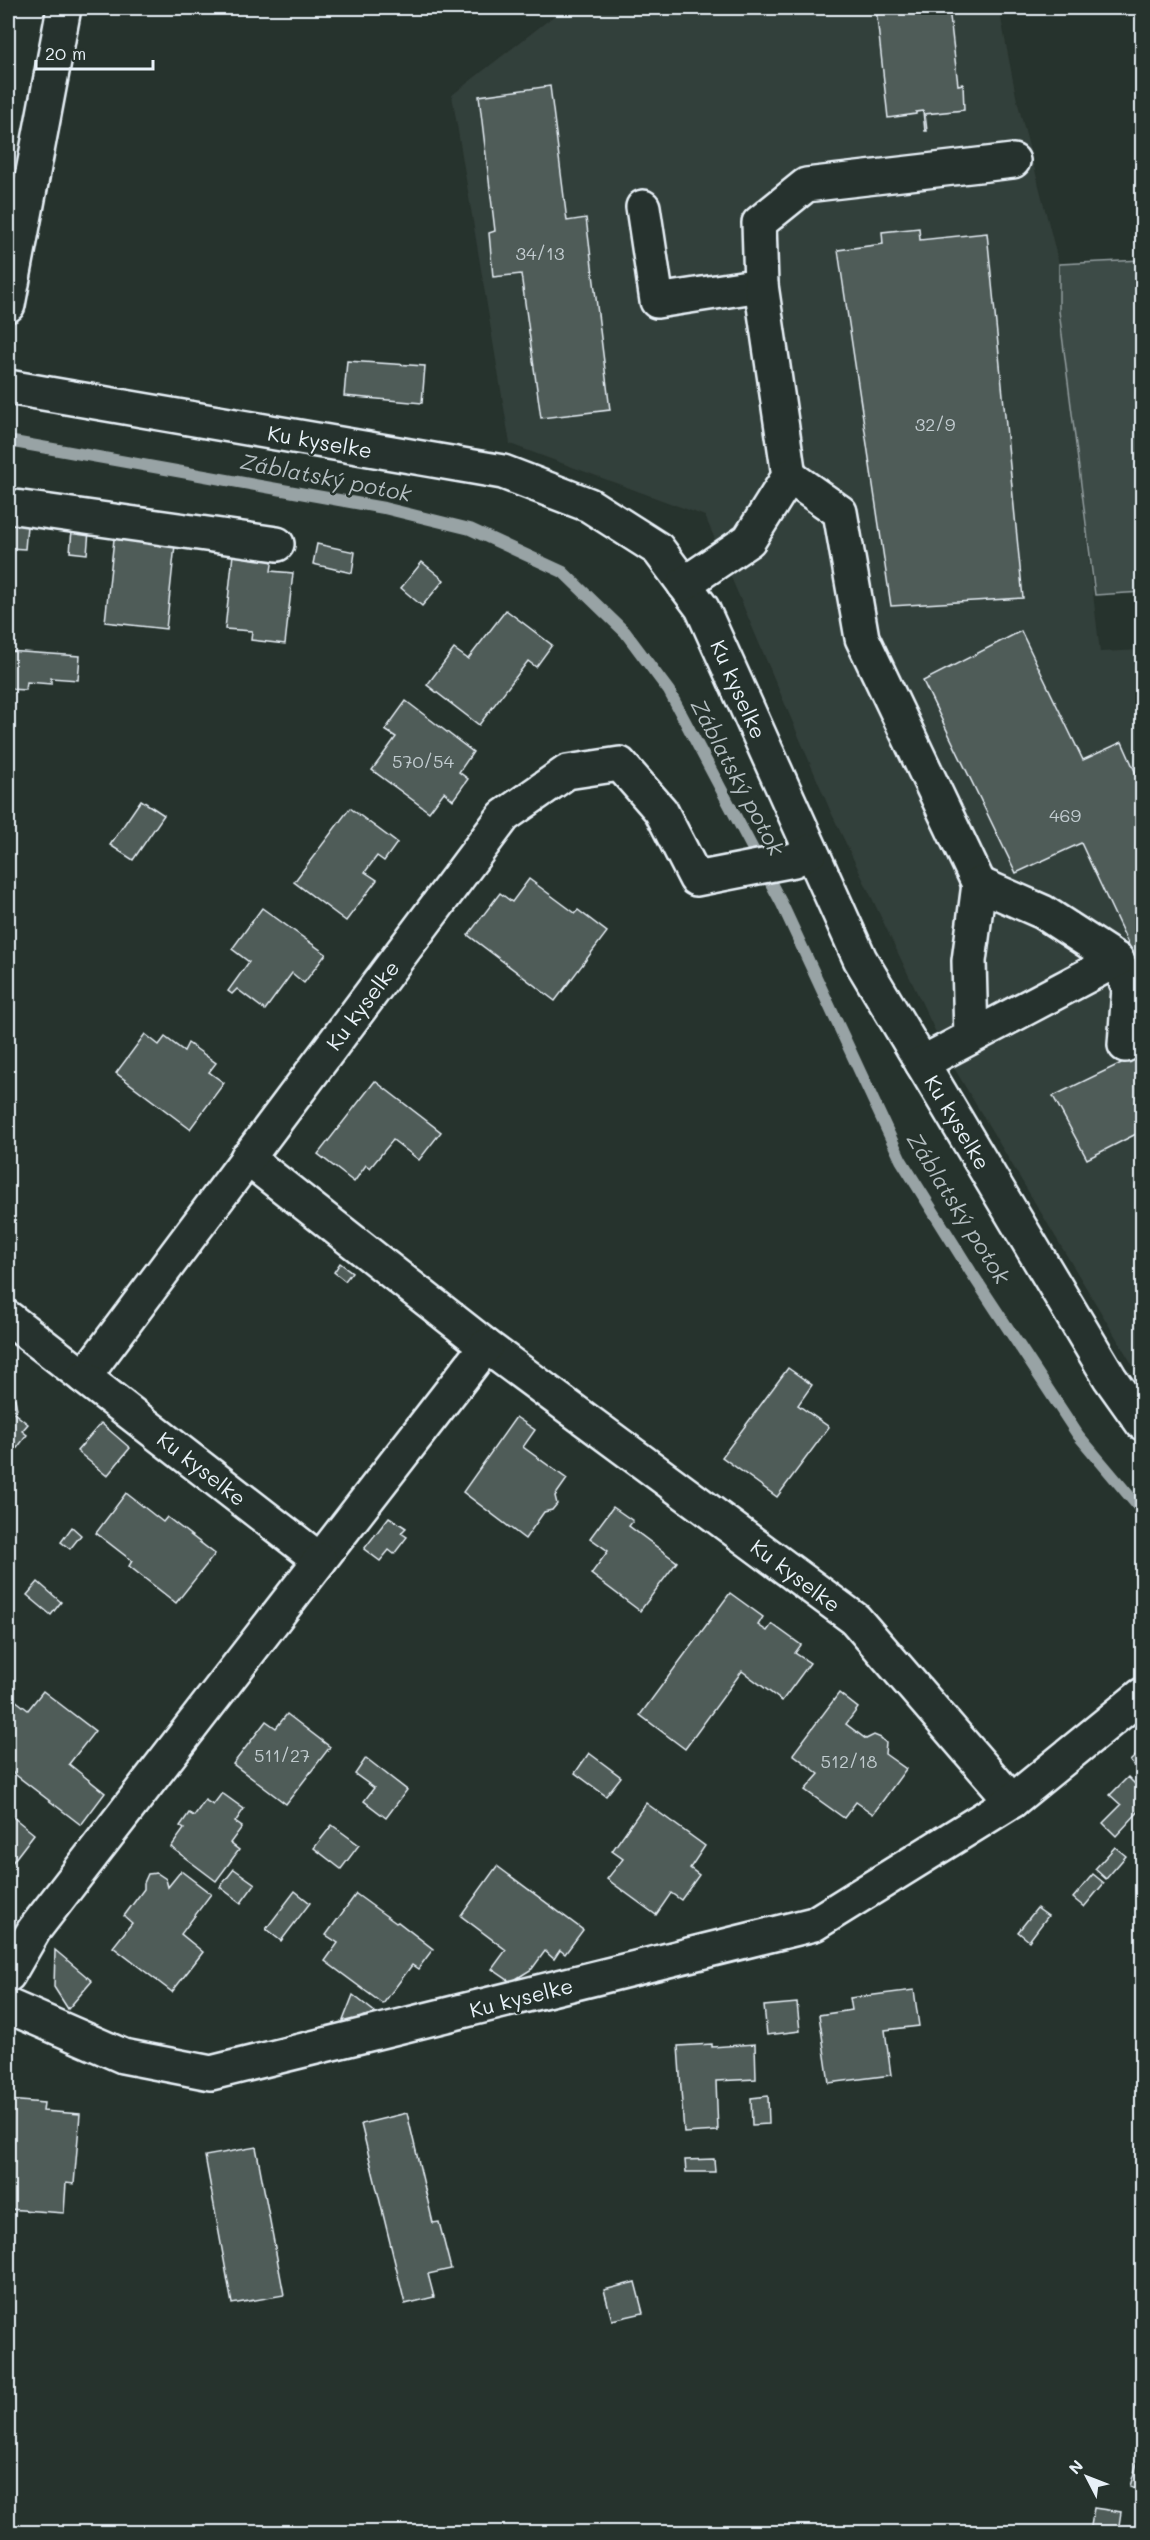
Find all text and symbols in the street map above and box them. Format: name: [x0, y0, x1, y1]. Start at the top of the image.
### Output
scale bar: [36, 33, 153, 71]
text: 20 m: [45, 41, 86, 65]
house number: 34/13: [515, 241, 565, 265]
house number: 32/9: [915, 412, 956, 436]
street label: Ku kyselke: [266, 419, 374, 463]
water label: Záblatský potok: [238, 446, 415, 508]
street label: Ku kyselke: [705, 635, 773, 743]
water label: Záblatský potok: [684, 694, 792, 861]
house number: 570/54: [392, 749, 454, 773]
house number: 469: [1049, 803, 1081, 827]
street label: Ku kyselke: [319, 955, 405, 1055]
street label: Ku kyselke: [919, 1070, 997, 1174]
water label: Záblatský potok: [901, 1127, 1018, 1290]
street label: Ku kyselke: [152, 1425, 252, 1511]
street label: Ku kyselke: [746, 1532, 846, 1618]
house number: 511/27: [254, 1743, 310, 1767]
house number: 512/18: [821, 1749, 878, 1773]
street label: Ku kyselke: [466, 1971, 576, 2023]
north arrow: [1057, 2447, 1117, 2507]
text: N: [1064, 2455, 1087, 2478]

